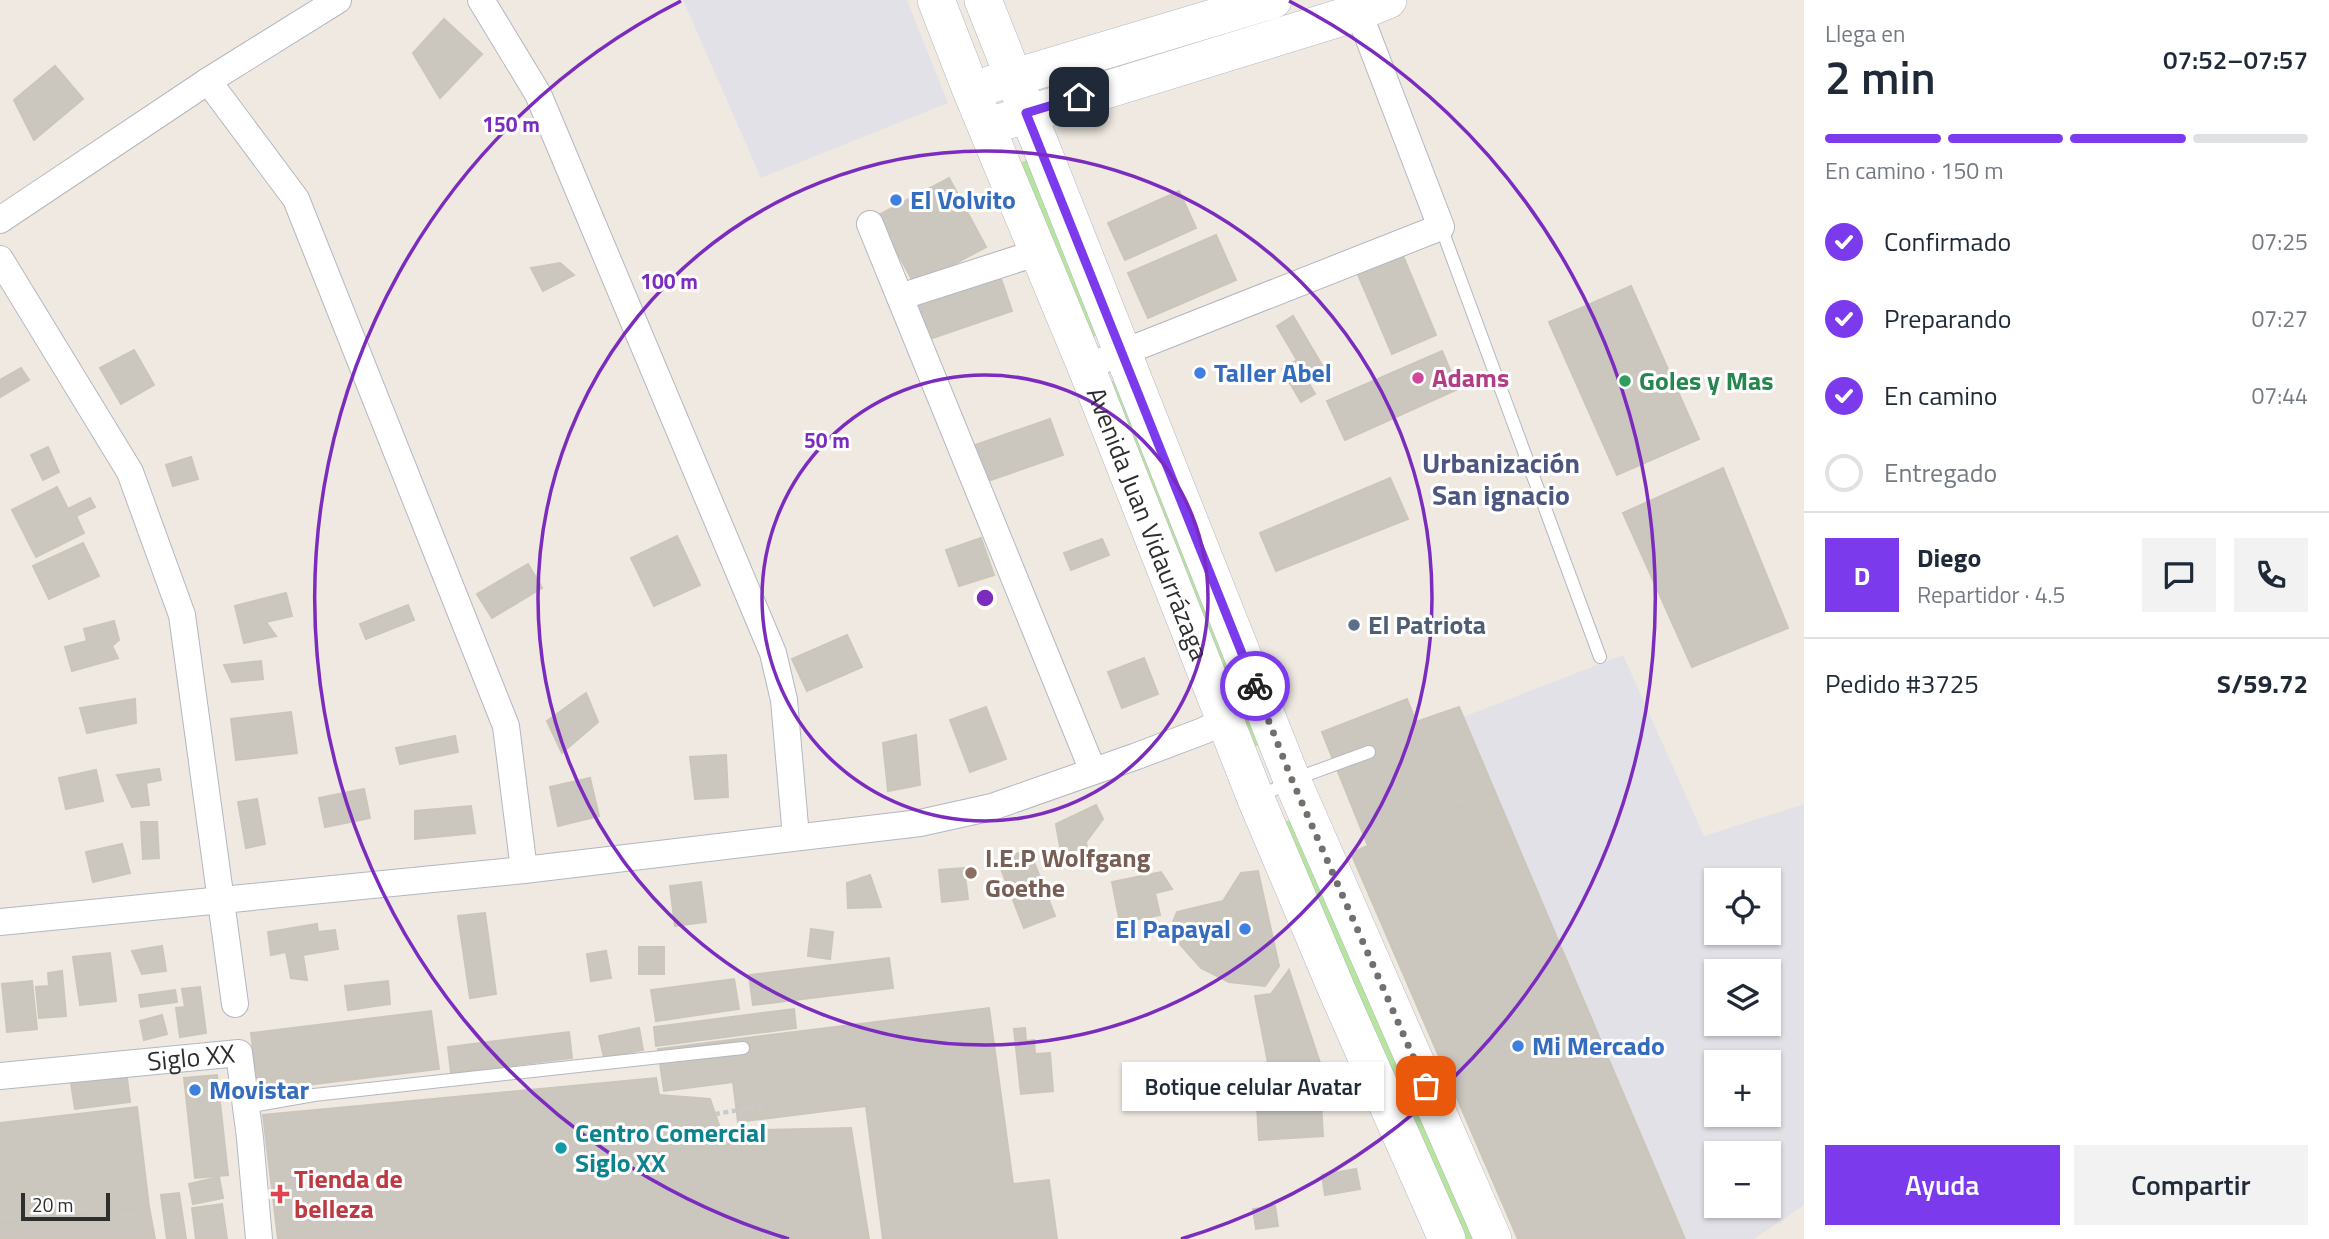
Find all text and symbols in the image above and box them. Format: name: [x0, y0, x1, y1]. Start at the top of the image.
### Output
text: Llega en: [1825, 16, 1905, 51]
text: 07:52–07:57: [2163, 40, 2308, 79]
text: 2 min: [1825, 42, 1936, 112]
pin: [1049, 67, 1109, 127]
icon: home: [1060, 78, 1098, 116]
text: 150 m: [482, 108, 540, 140]
text: En camino · 150 m: [1825, 153, 2003, 188]
place label: El Volvito: [910, 180, 1016, 219]
marker: El Volvito: [888, 192, 904, 208]
text: Confirmado: [1884, 222, 2011, 261]
icon: check: [1825, 223, 1863, 261]
text: 07:25: [2251, 224, 2308, 259]
text: 100 m: [640, 265, 698, 297]
text: Preparando: [1884, 299, 2011, 338]
icon: check: [1825, 300, 1863, 338]
text: 07:27: [2251, 301, 2308, 336]
place label: Taller Abel: [1214, 353, 1332, 392]
place label: Adams: [1432, 358, 1509, 397]
place label: Goles y Mas: [1639, 361, 1774, 400]
marker: Taller Abel: [1192, 365, 1208, 381]
marker: Adams: [1410, 370, 1426, 386]
marker: Goles y Mas: [1617, 373, 1633, 389]
text: En camino: [1884, 376, 1998, 415]
icon: check: [1825, 377, 1863, 415]
text: 07:44: [2251, 378, 2308, 413]
street label: Avenida Juan Vidaurrázaga: [1077, 381, 1220, 666]
text: 50 m: [804, 424, 850, 456]
district label: Urbanización San ignacio: [1422, 441, 1580, 516]
text: Entregado: [1884, 453, 1997, 492]
text: Diego: [1917, 538, 1981, 577]
button: chat: [2142, 538, 2216, 612]
button: phone: [2234, 538, 2308, 612]
text: D: [1854, 556, 1870, 595]
text: Repartidor · 4.5: [1917, 577, 2065, 612]
centre of rings: [973, 586, 997, 610]
place label: El Patriota: [1368, 605, 1486, 644]
marker: El Patriota: [1346, 617, 1362, 633]
courier: [1220, 651, 1290, 721]
text: Pedido #3725: [1825, 664, 1979, 703]
text: S/59.72: [2217, 664, 2308, 703]
icon: bike: [1236, 667, 1274, 705]
place label: I.E.P Wolfgang Goethe: [985, 838, 1151, 907]
marker: I.E.P Wolfgang Goethe: [963, 865, 979, 881]
map controls: [1704, 868, 1781, 1218]
button: locate: [1704, 868, 1781, 945]
place label: El Papayal: [1115, 909, 1231, 948]
marker: El Papayal: [1237, 921, 1253, 937]
button: layers: [1704, 959, 1781, 1036]
place label: Mi Mercado: [1532, 1026, 1665, 1065]
street label: Siglo XX: [146, 1033, 237, 1081]
marker: Mi Mercado: [1510, 1038, 1526, 1054]
button: +: [1704, 1050, 1781, 1127]
pin: [1396, 1056, 1456, 1116]
callout: Botique celular Avatar: [1122, 1062, 1384, 1110]
icon: bag: [1407, 1067, 1445, 1105]
text: Botique celular Avatar: [1145, 1069, 1361, 1104]
place label: Movistar: [209, 1070, 309, 1109]
marker: Movistar: [187, 1082, 203, 1098]
place label: Centro Comercial Siglo XX: [575, 1113, 766, 1182]
marker: Centro Comercial Siglo XX: [553, 1140, 569, 1156]
button: −: [1704, 1141, 1781, 1218]
button: Ayuda: [1825, 1145, 2060, 1225]
button: Compartir: [2074, 1145, 2308, 1225]
place label: Tienda de belleza: [294, 1159, 403, 1228]
marker: Tienda de belleza: [272, 1186, 288, 1202]
scale bar: [21, 1190, 110, 1222]
text: 20 m: [32, 1190, 73, 1219]

